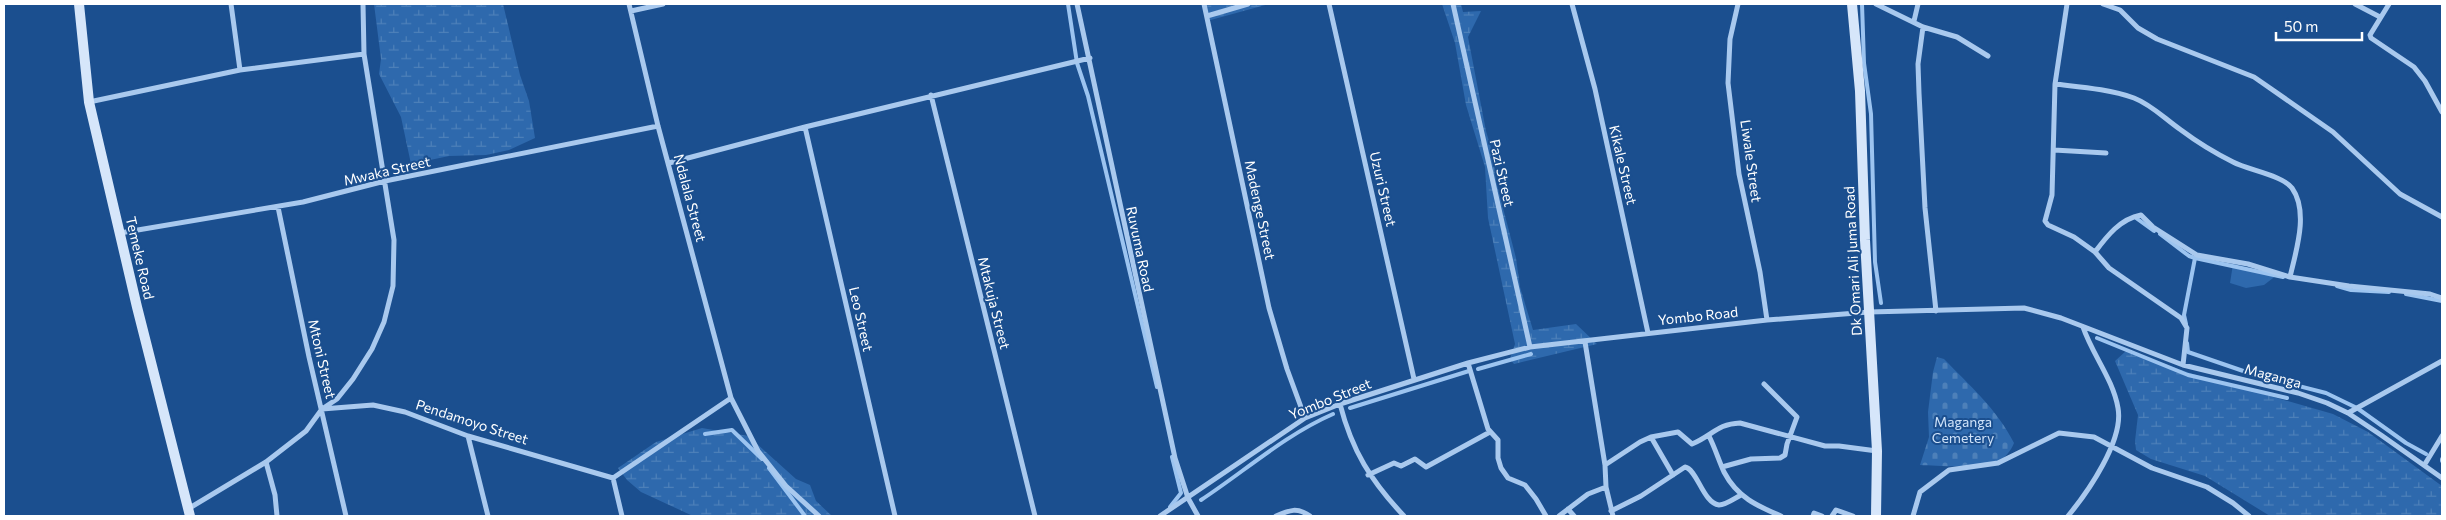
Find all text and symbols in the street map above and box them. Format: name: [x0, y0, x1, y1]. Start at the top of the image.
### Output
scale bar: [2276, 10, 2362, 42]
text: 50 m: [2284, 17, 2318, 35]
street label: Liwale Street: [1737, 119, 1766, 204]
street label: Kikale Street: [1606, 123, 1641, 207]
street label: Pazi Street: [1486, 137, 1519, 209]
street label: Uzuri Street: [1367, 150, 1400, 228]
street label: Mwaka Street: [342, 152, 432, 189]
street label: Ndalala Street: [671, 152, 710, 244]
street label: Madenge Street: [1242, 159, 1279, 261]
street label: Dk Omari Ali Juma Road: [1840, 186, 1865, 336]
street label: Ruvuma Road: [1123, 205, 1158, 293]
street label: Temeke Road: [123, 215, 158, 301]
street label: Mtakuja Street: [975, 255, 1014, 351]
street label: Leo Street: [846, 285, 877, 353]
street label: Yombo Road: [1657, 303, 1739, 328]
street label: Mtoni Street: [305, 318, 340, 400]
street label: Maganga: [2243, 360, 2303, 391]
street label: Yombo Street: [1286, 374, 1374, 423]
street label: Pendamoyo Street: [414, 395, 531, 448]
park label: Maganga Cemetery: [1932, 413, 1994, 446]

